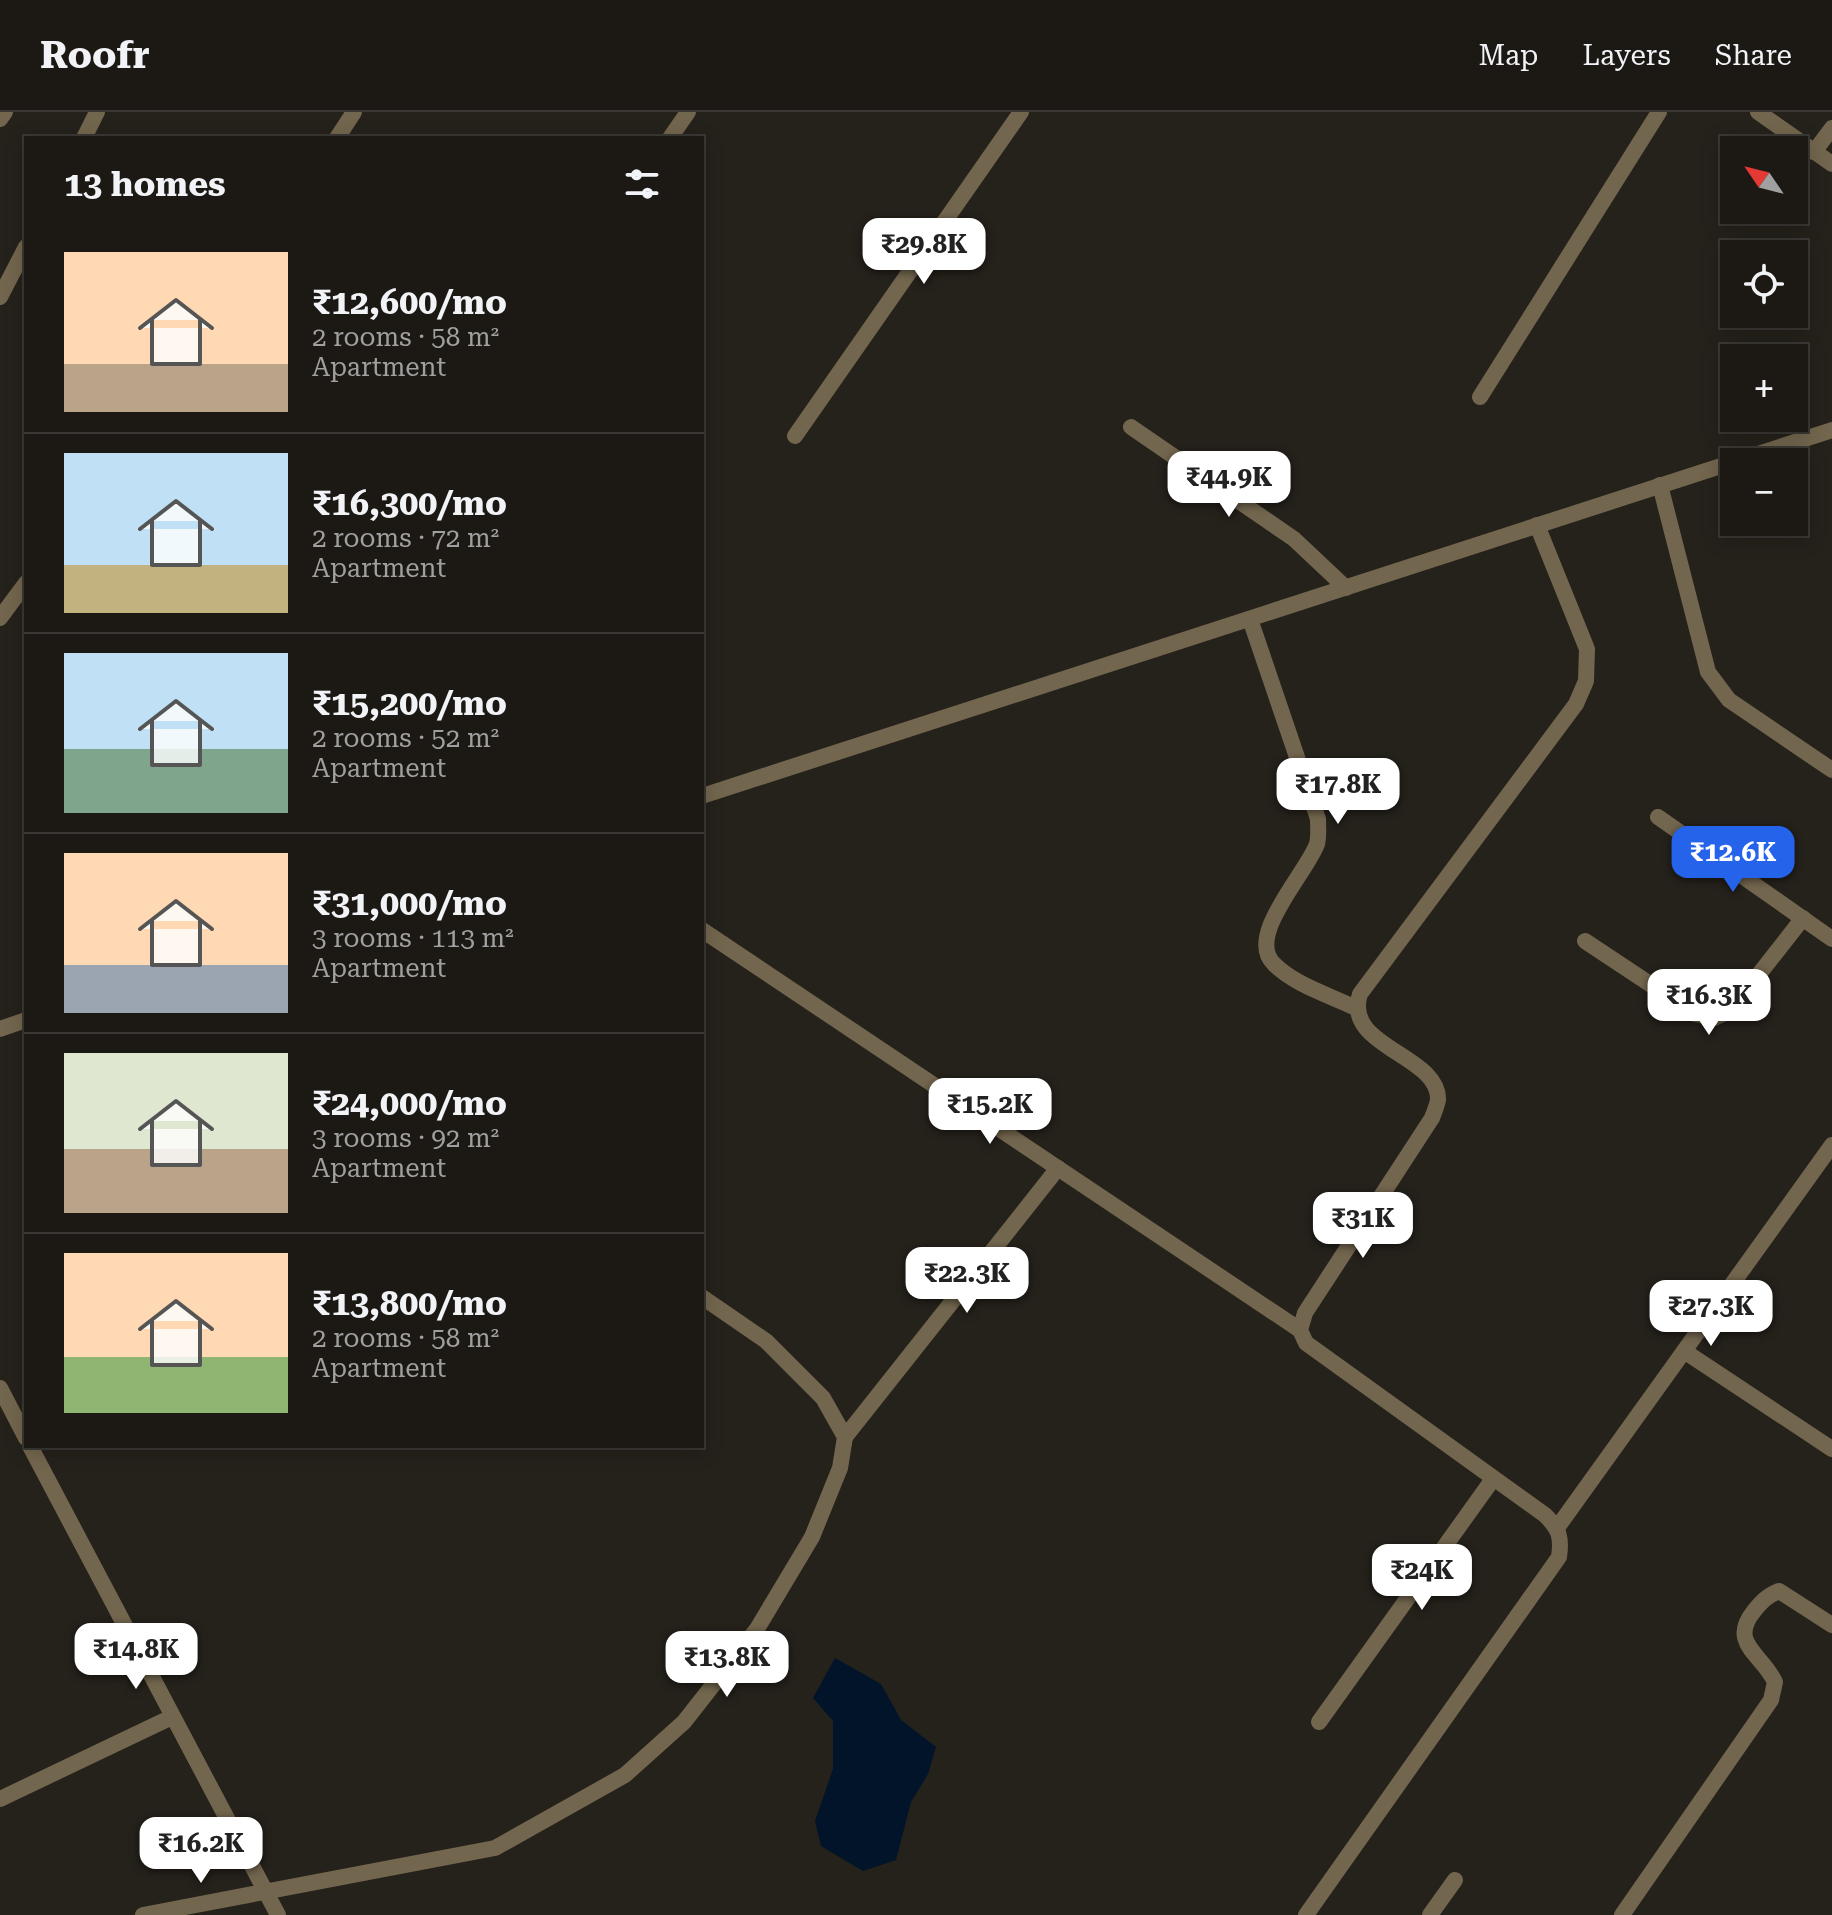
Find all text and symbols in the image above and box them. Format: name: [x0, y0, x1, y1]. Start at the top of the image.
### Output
text: Roofr: [40, 33, 150, 77]
text: Map: [1479, 39, 1538, 72]
text: Layers: [1582, 39, 1671, 72]
text: Share: [1715, 39, 1792, 72]
north arrow: [1720, 136, 1808, 224]
map controls: [1720, 136, 1808, 536]
icon: filters: [620, 162, 664, 206]
text: 13 homes: [64, 164, 226, 204]
pin: ₹29.8K: [859, 218, 989, 286]
text: ₹29.8K: [881, 229, 967, 259]
button: locate: [1720, 240, 1808, 328]
text: ₹12,600/mo: [312, 282, 507, 322]
icon: home: [128, 284, 224, 380]
text: 2 rooms · 58 m²: [312, 322, 499, 352]
button: +: [1720, 344, 1808, 432]
text: Apartment: [312, 352, 446, 382]
button: −: [1720, 448, 1808, 536]
pin: ₹44.9K: [1164, 451, 1294, 519]
text: ₹44.9K: [1186, 462, 1272, 492]
text: ₹16,300/mo: [312, 483, 507, 523]
icon: home: [128, 485, 224, 581]
text: 2 rooms · 72 m²: [312, 523, 499, 553]
text: Apartment: [312, 553, 446, 583]
text: ₹15,200/mo: [312, 683, 507, 723]
icon: home: [128, 685, 224, 781]
text: 2 rooms · 52 m²: [312, 723, 499, 753]
text: Apartment: [312, 753, 446, 783]
pin: ₹17.8K: [1273, 758, 1403, 826]
text: ₹17.8K: [1295, 769, 1381, 799]
pin: ₹12.6K: [1668, 826, 1798, 894]
text: ₹12.6K: [1690, 837, 1776, 867]
text: ₹31,000/mo: [312, 883, 507, 923]
icon: home: [128, 885, 224, 981]
text: 3 rooms · 113 m²: [312, 923, 514, 953]
text: Apartment: [312, 953, 446, 983]
pin: ₹16.3K: [1644, 969, 1774, 1037]
text: ₹16.3K: [1666, 980, 1752, 1010]
pin: ₹15.2K: [925, 1078, 1055, 1146]
text: ₹24,000/mo: [312, 1083, 507, 1123]
icon: home: [128, 1085, 224, 1181]
text: ₹15.2K: [947, 1089, 1033, 1119]
text: 3 rooms · 92 m²: [312, 1123, 499, 1153]
text: Apartment: [312, 1153, 446, 1183]
pin: ₹31K: [1316, 1192, 1410, 1260]
text: ₹31K: [1331, 1203, 1395, 1233]
pin: ₹22.3K: [902, 1247, 1032, 1315]
text: ₹22.3K: [924, 1258, 1010, 1288]
pin: ₹27.3K: [1646, 1280, 1776, 1348]
text: ₹13,800/mo: [312, 1283, 507, 1323]
icon: home: [128, 1285, 224, 1381]
text: ₹27.3K: [1668, 1291, 1754, 1321]
text: 2 rooms · 58 m²: [312, 1323, 499, 1353]
text: Apartment: [312, 1353, 446, 1383]
pin: ₹24K: [1375, 1544, 1469, 1612]
text: ₹24K: [1390, 1555, 1454, 1585]
pin: ₹14.8K: [71, 1623, 201, 1691]
pin: ₹13.8K: [662, 1631, 792, 1699]
text: ₹14.8K: [93, 1634, 179, 1664]
text: ₹13.8K: [684, 1642, 770, 1672]
pin: ₹16.2K: [136, 1817, 266, 1885]
text: ₹16.2K: [158, 1828, 244, 1858]

